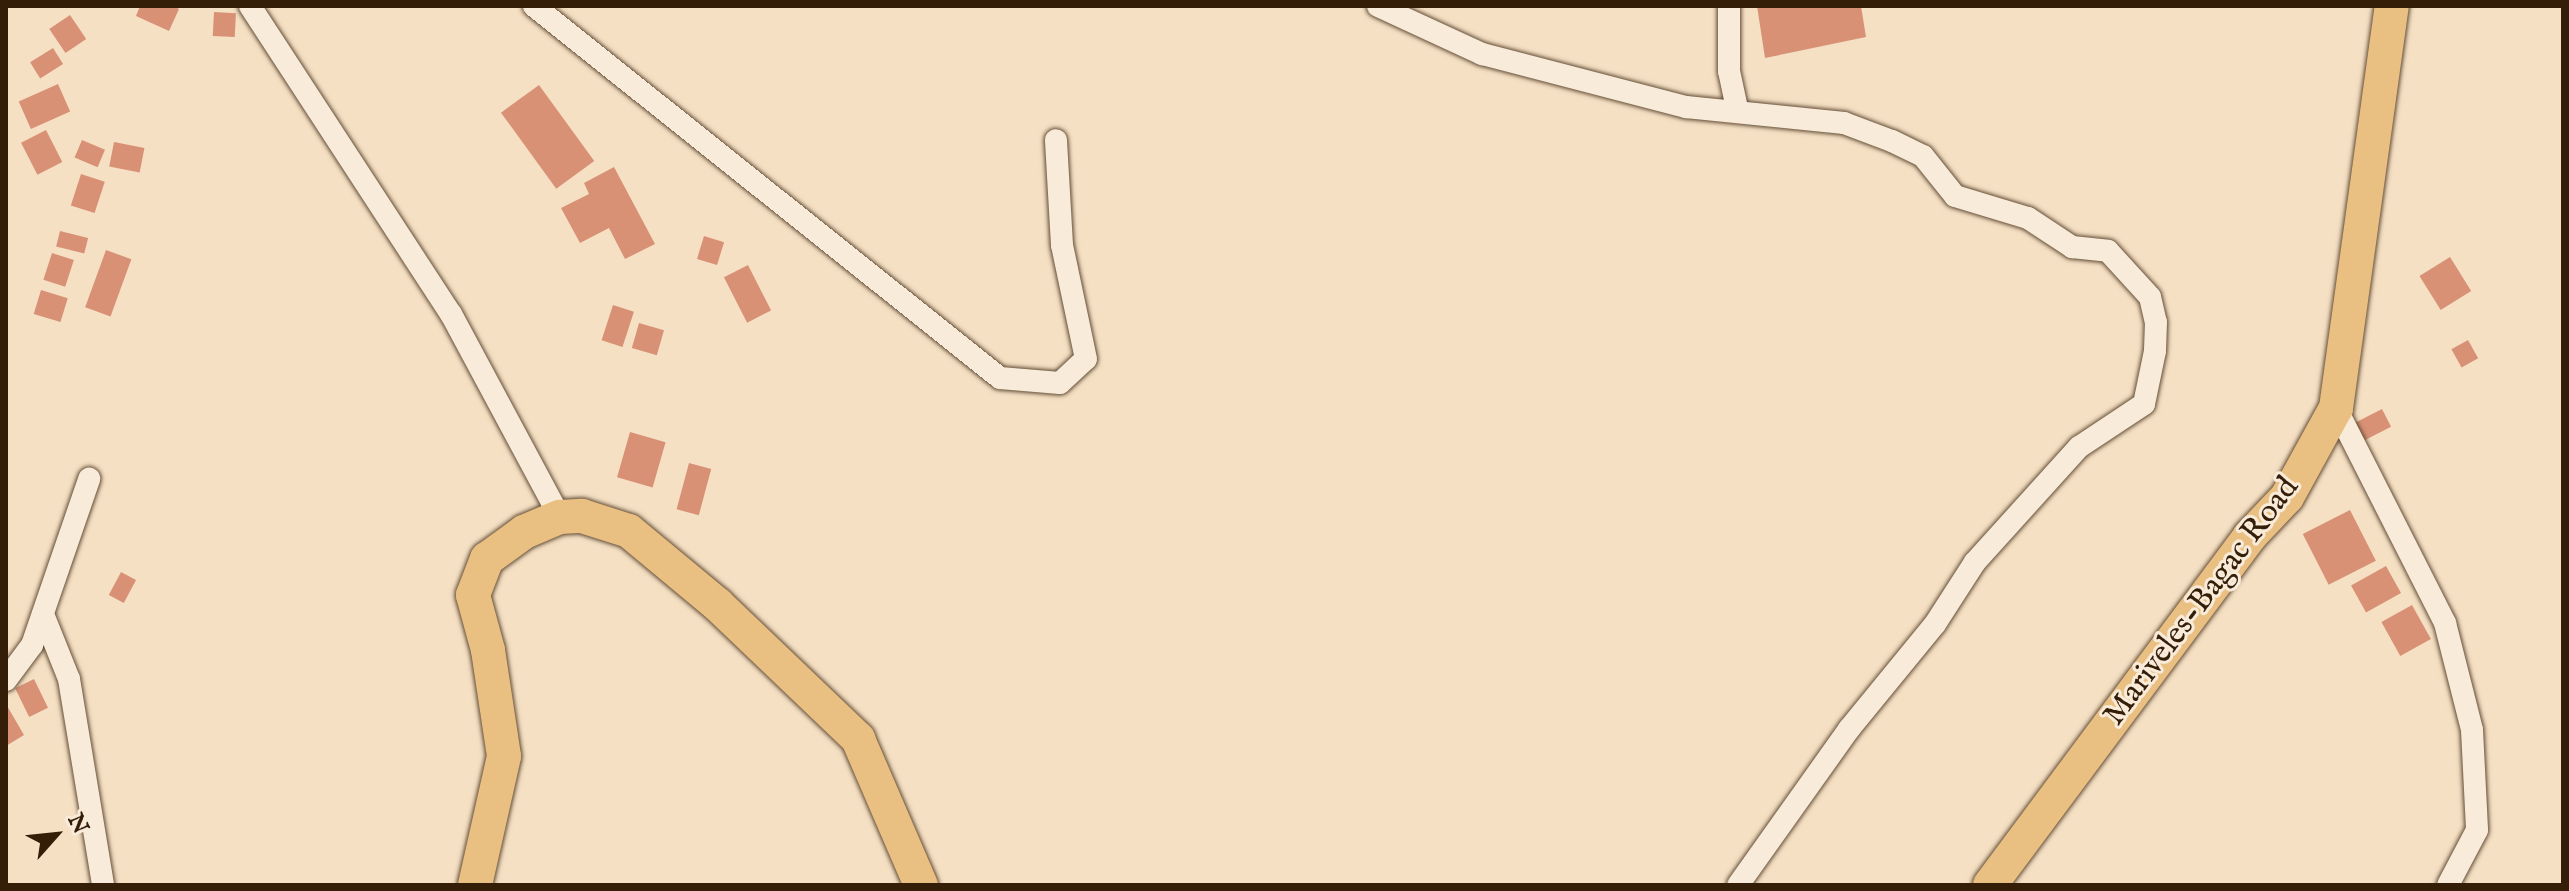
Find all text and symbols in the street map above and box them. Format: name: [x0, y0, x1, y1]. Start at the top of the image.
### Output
street label: Mariveles-Bagac Road: [2096, 470, 2308, 734]
north arrow: [16, 795, 96, 875]
text: N: [61, 809, 94, 839]

